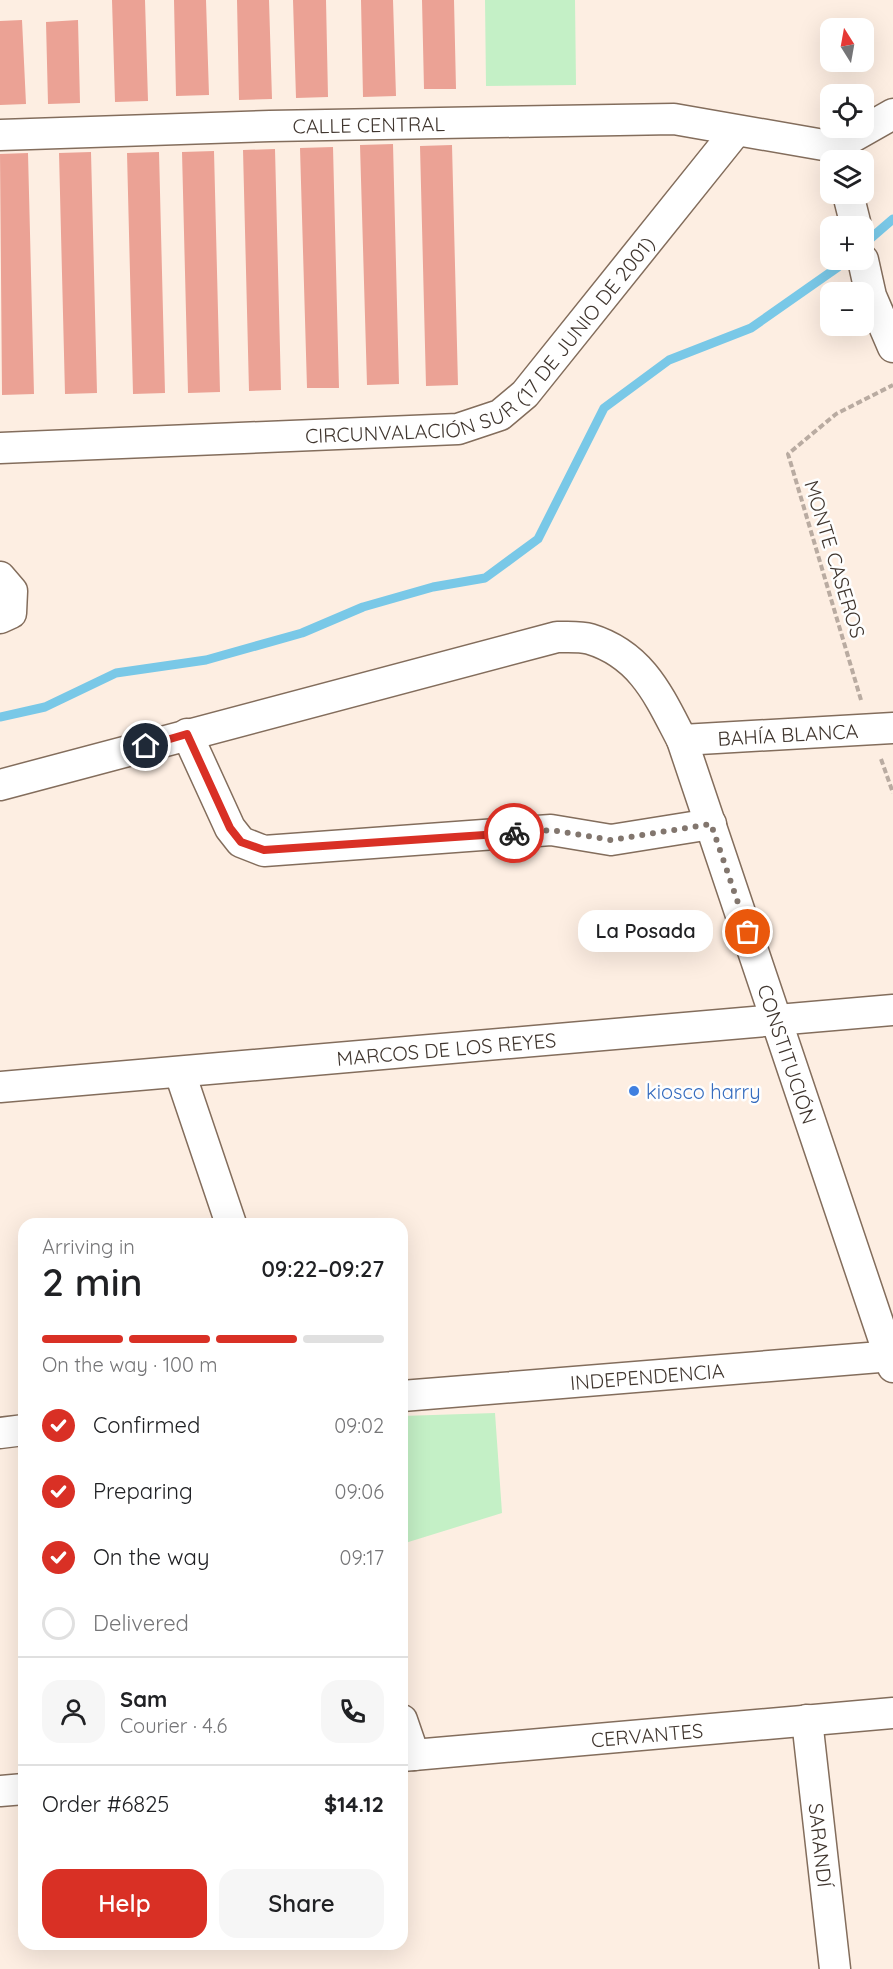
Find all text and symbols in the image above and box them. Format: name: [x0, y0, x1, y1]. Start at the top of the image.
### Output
north arrow: [820, 18, 874, 72]
map controls: [820, 18, 874, 336]
button: locate: [820, 84, 874, 138]
street label: CALLE CENTRAL: [293, 110, 446, 138]
button: layers: [820, 150, 874, 204]
button: +: [820, 216, 874, 270]
street label: CIRCUNVALACIÓN SUR (17 DE JUNIO DE 2001): [305, 231, 659, 448]
button: −: [820, 282, 874, 336]
street label: MONTE CASEROS: [799, 477, 871, 641]
street label: BAHÍA BLANCA: [717, 717, 859, 750]
pin: [120, 720, 171, 771]
icon: home: [129, 729, 162, 762]
courier: [484, 803, 544, 863]
icon: bike: [498, 817, 531, 850]
pin: [722, 906, 773, 957]
callout: La Posada: [577, 911, 712, 953]
icon: bag: [731, 915, 764, 948]
text: La Posada: [595, 918, 696, 943]
street label: CONSTITUCIÓN: [753, 981, 823, 1127]
street label: MARCOS DE LOS REYES: [336, 1027, 557, 1070]
place label: kiosco harry: [646, 1079, 761, 1104]
marker: kiosco harry: [627, 1084, 641, 1098]
text: Arriving in: [42, 1234, 135, 1259]
text: 09:22–09:27: [261, 1255, 384, 1283]
text: 2 min: [42, 1257, 143, 1306]
text: On the way · 100 m: [42, 1352, 218, 1377]
street label: INDEPENDENCIA: [569, 1357, 725, 1395]
icon: check: [42, 1409, 75, 1442]
text: Confirmed: [93, 1411, 200, 1439]
text: 09:02: [334, 1413, 384, 1438]
icon: check: [42, 1475, 75, 1508]
text: Preparing: [93, 1477, 193, 1505]
text: 09:06: [335, 1479, 384, 1504]
icon: check: [42, 1541, 75, 1574]
text: On the way: [93, 1543, 209, 1571]
text: 09:17: [340, 1545, 384, 1570]
text: Delivered: [93, 1609, 189, 1637]
button: person: [42, 1680, 105, 1743]
button: phone: [321, 1680, 384, 1743]
text: Sam: [120, 1685, 167, 1713]
text: Courier · 4.6: [120, 1713, 227, 1738]
street label: CERVANTES: [590, 1717, 704, 1752]
text: Order #6825: [42, 1790, 169, 1818]
text: $14.12: [324, 1790, 384, 1818]
street label: SARANDÍ: [804, 1802, 838, 1890]
button: Help: [42, 1869, 207, 1938]
button: Share: [219, 1869, 384, 1938]

